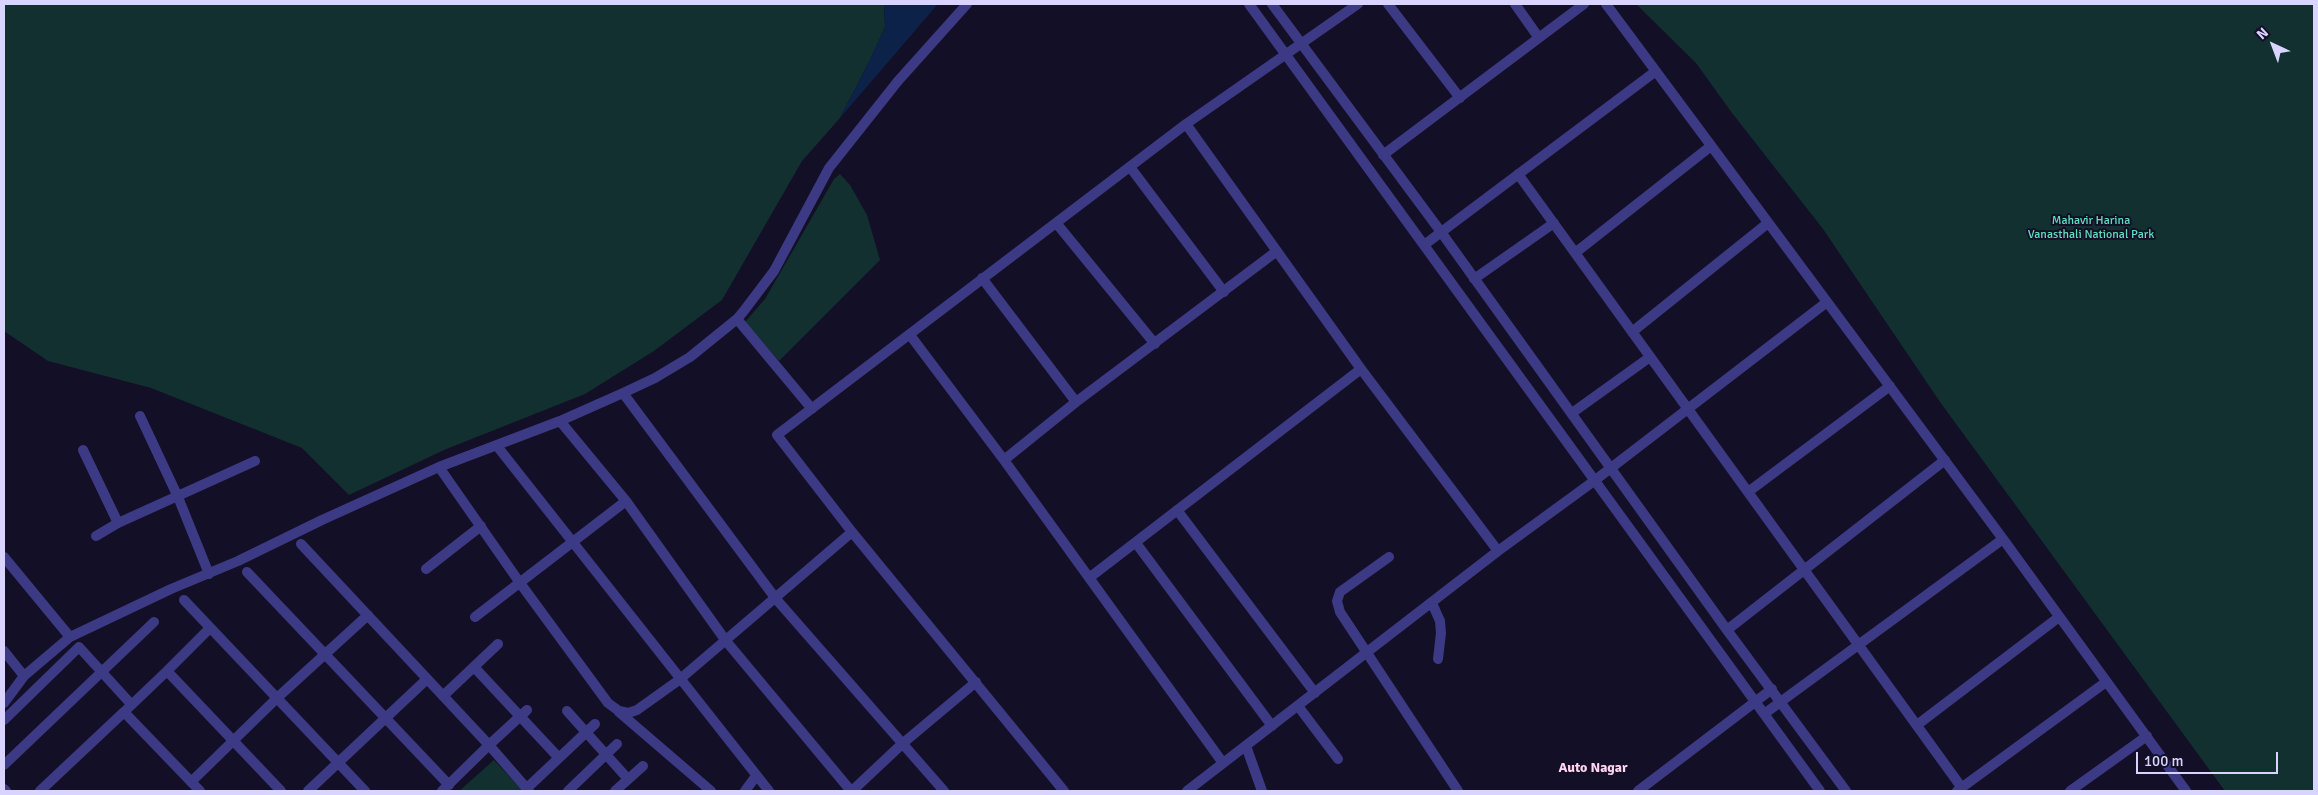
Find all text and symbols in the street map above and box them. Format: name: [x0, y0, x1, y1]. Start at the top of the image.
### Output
north arrow: [2248, 20, 2298, 70]
text: N: [2253, 24, 2272, 43]
park label: Mahavir Harina Vanasthali National Park: [2028, 214, 2154, 242]
scale bar: [2138, 742, 2280, 774]
text: 100 m: [2144, 752, 2184, 770]
district label: Auto Nagar: [1558, 760, 1628, 776]

